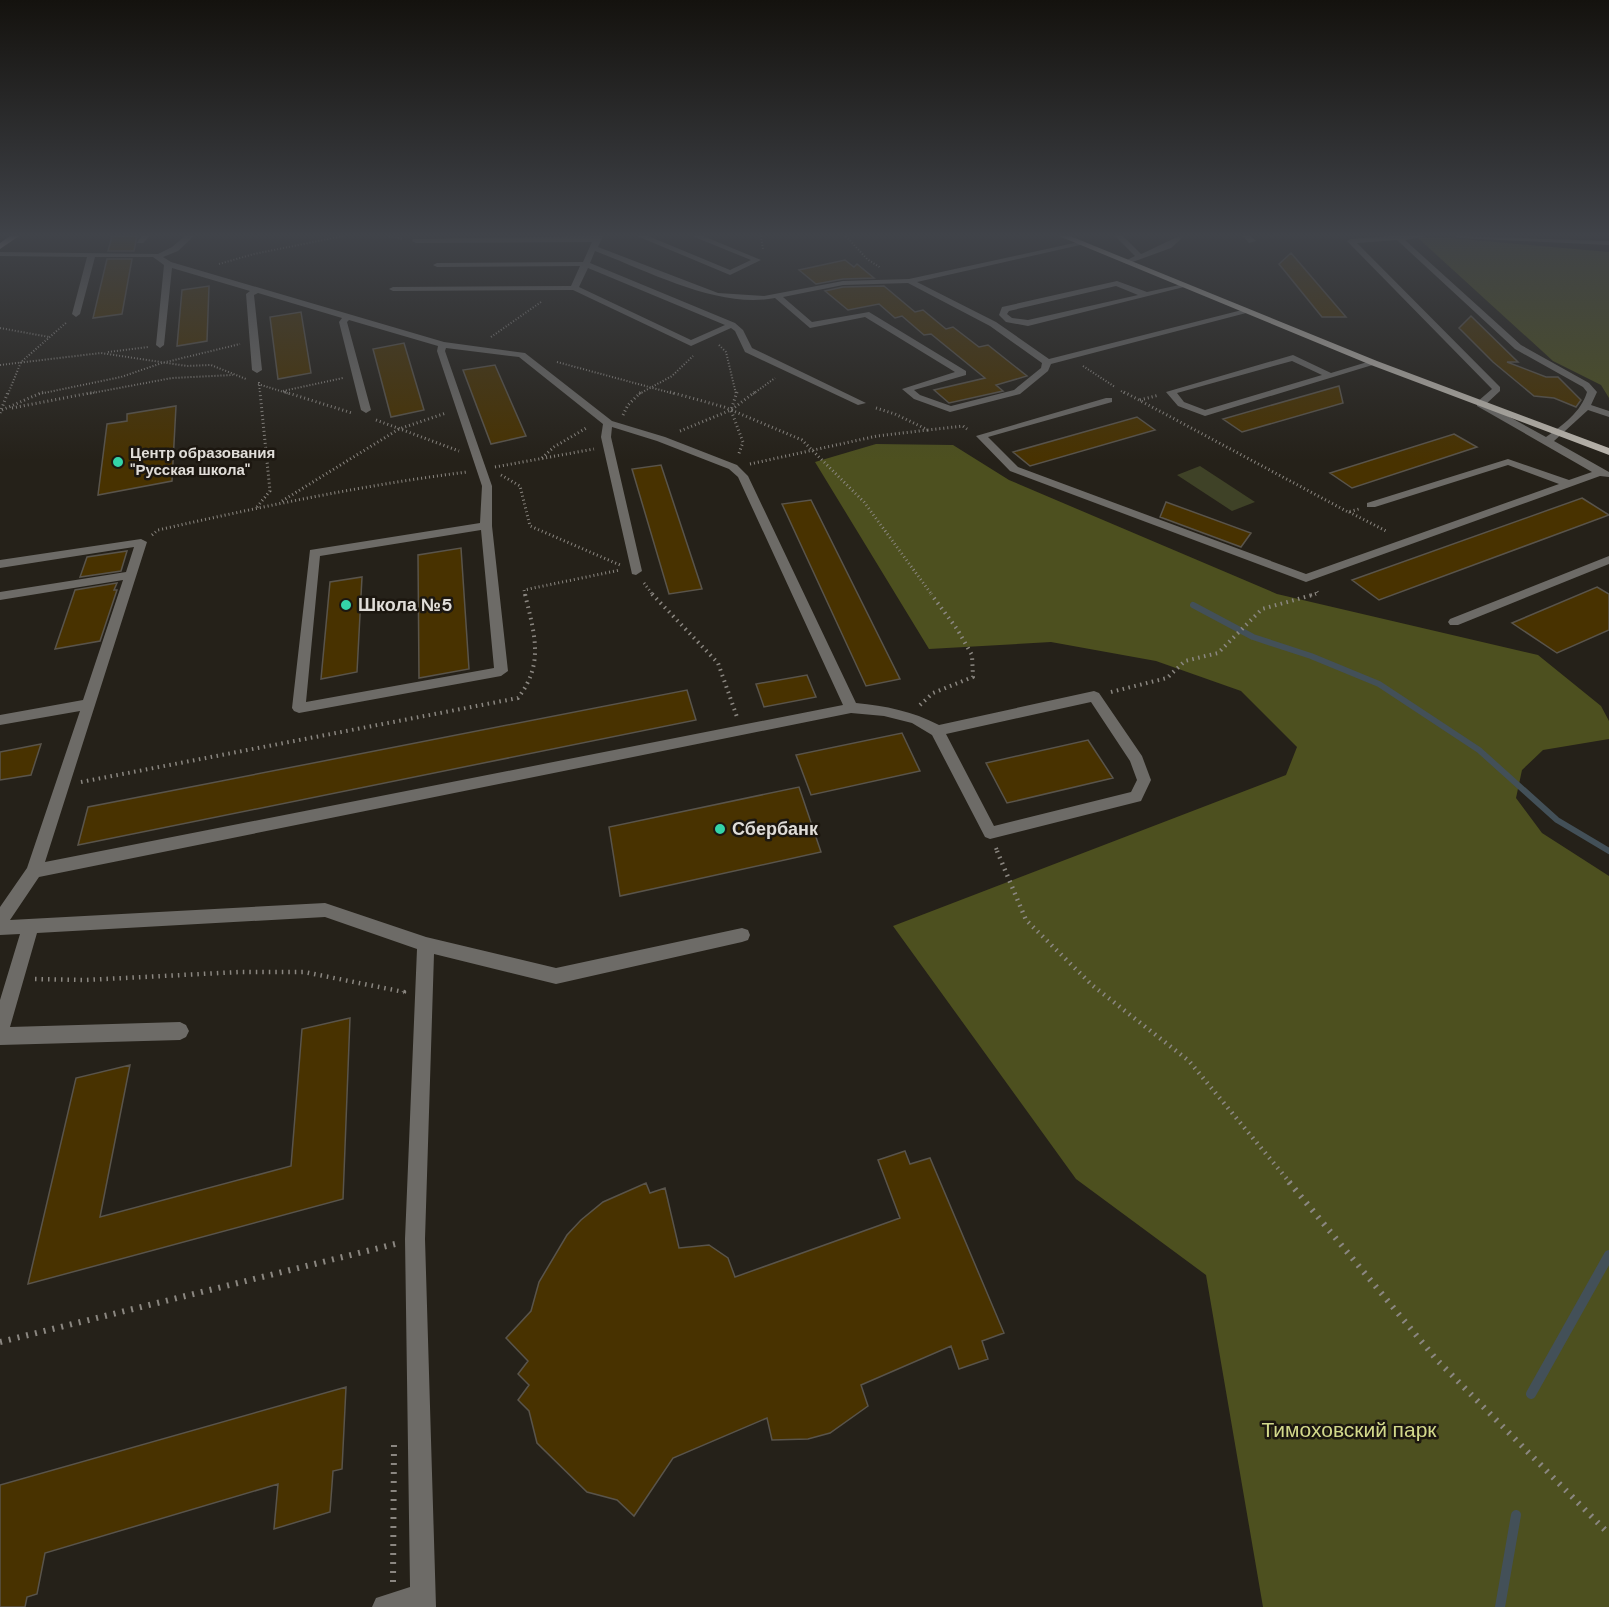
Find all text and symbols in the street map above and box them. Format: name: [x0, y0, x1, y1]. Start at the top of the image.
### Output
place label: Центр образования "Русская школа": [130, 443, 275, 480]
marker: Центр образования "Русская школа": [111, 455, 125, 469]
place label: Школа №5: [358, 593, 452, 617]
marker: Школа №5: [339, 598, 353, 612]
place label: Сбербанк: [732, 817, 819, 841]
marker: Сбербанк: [713, 822, 727, 836]
park label: Тимоховский парк: [1261, 1416, 1437, 1444]

